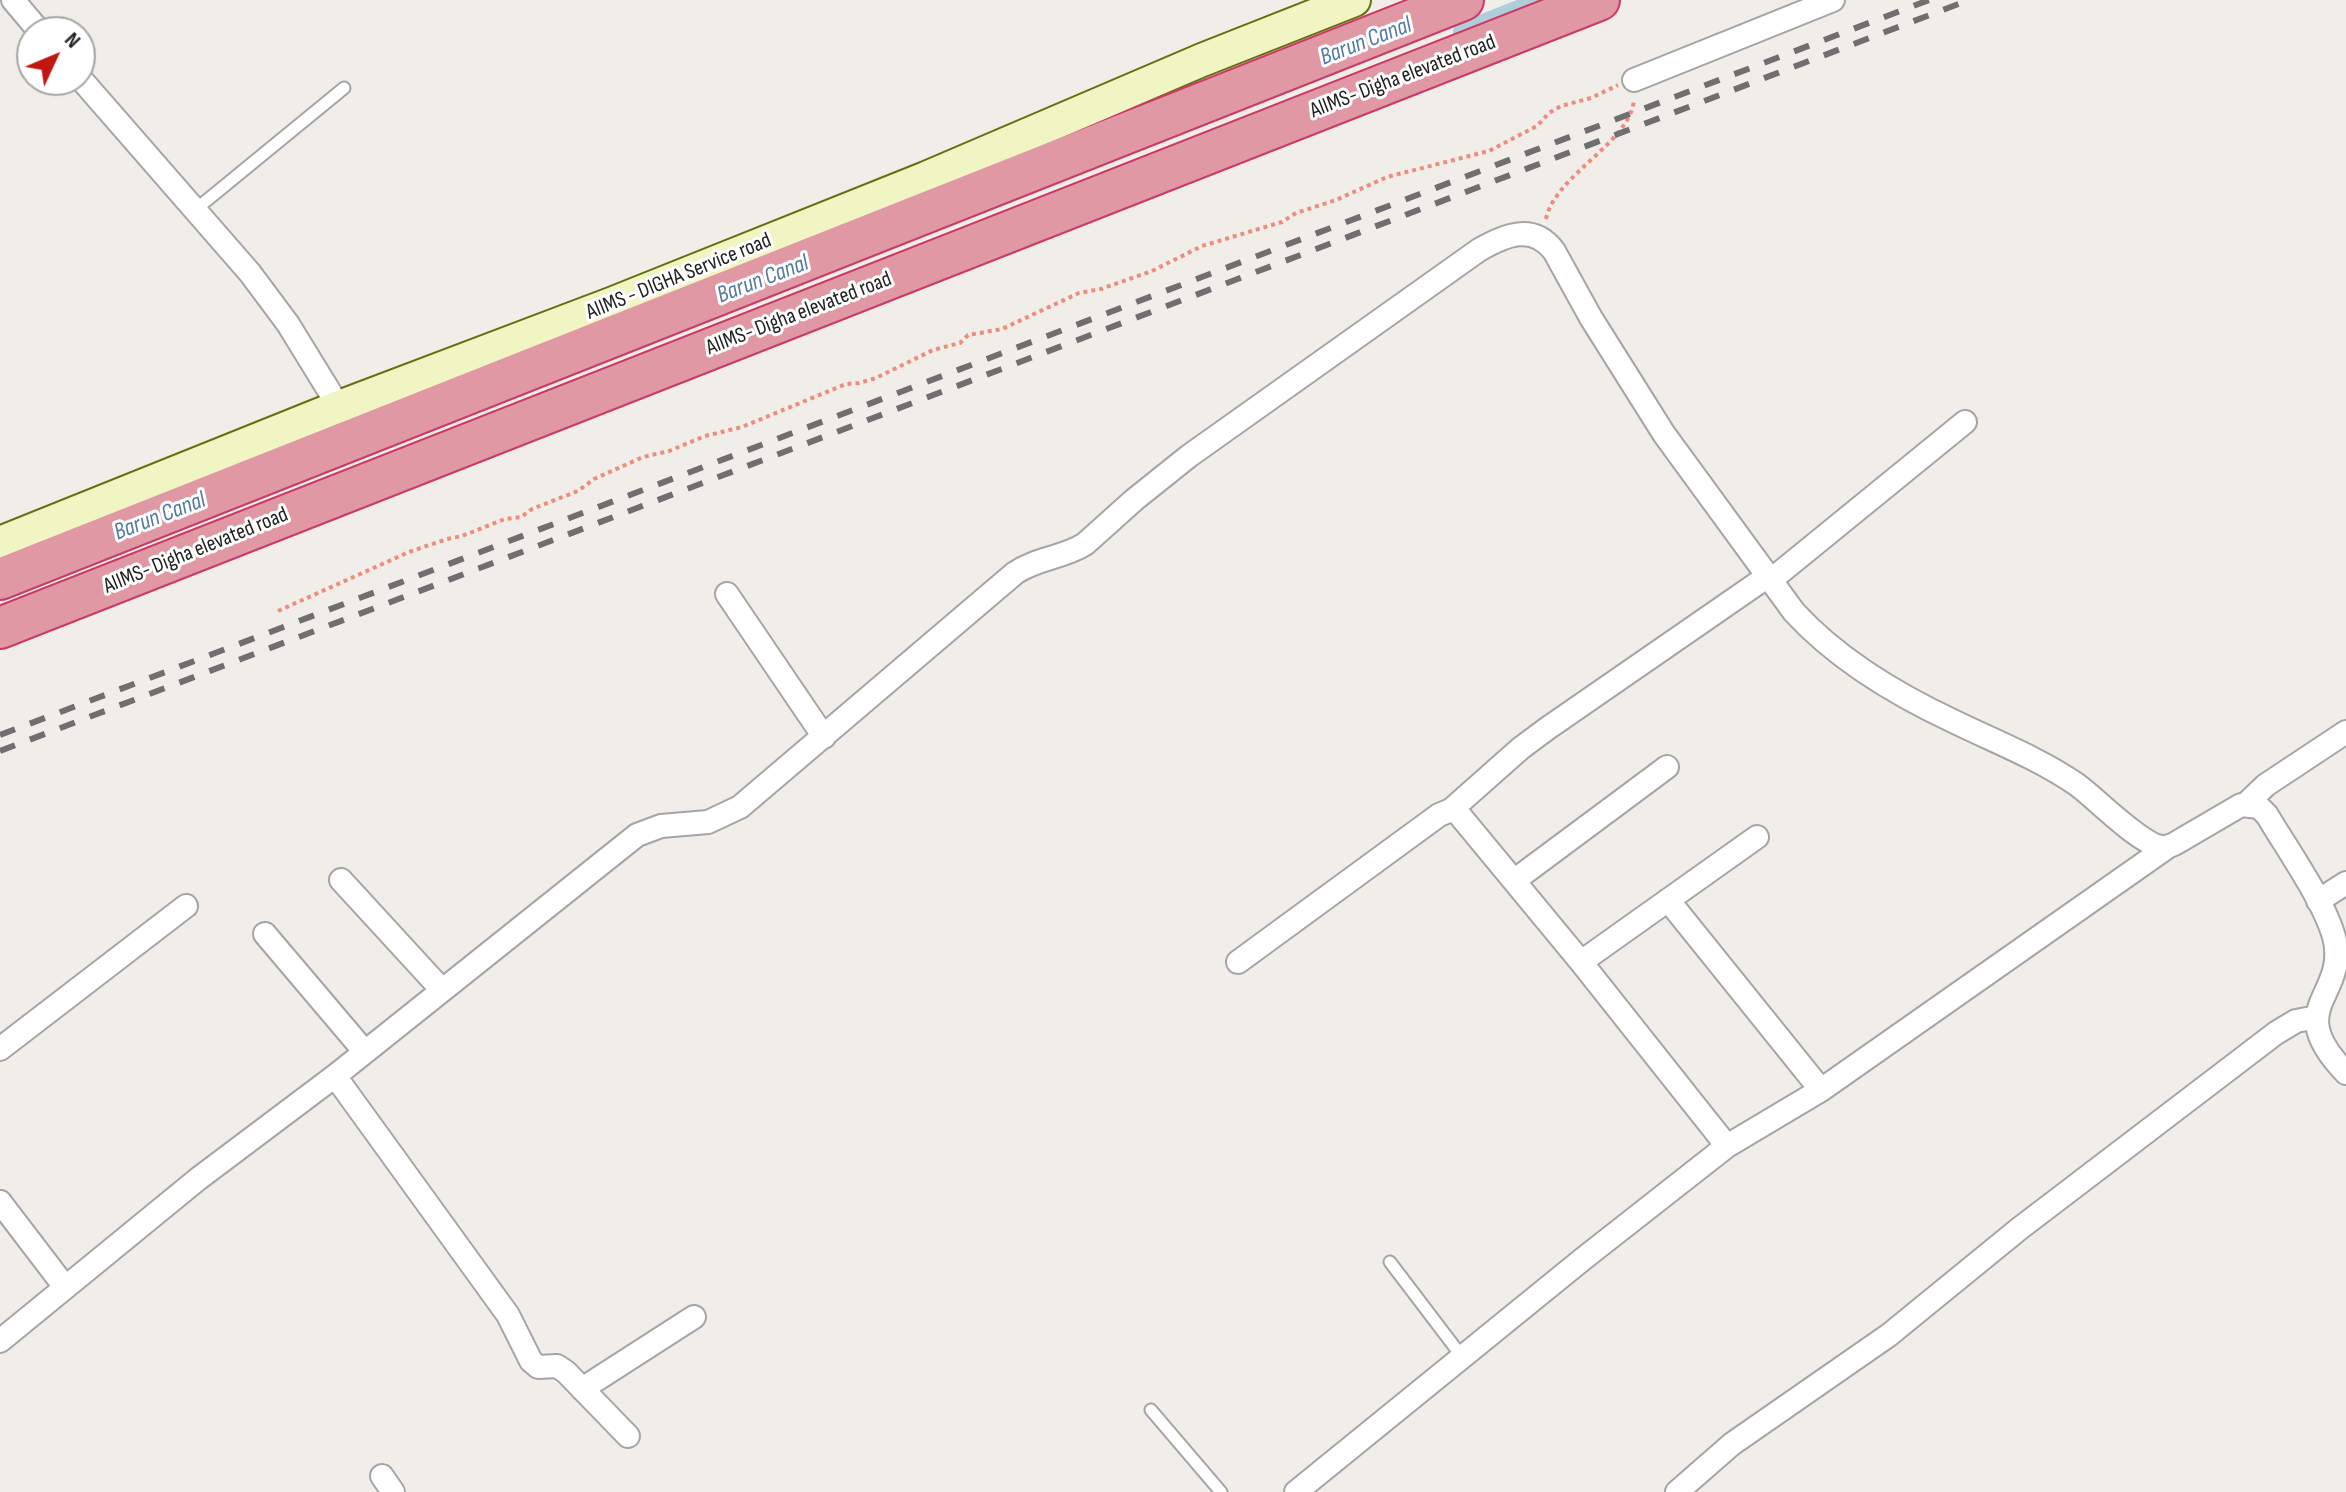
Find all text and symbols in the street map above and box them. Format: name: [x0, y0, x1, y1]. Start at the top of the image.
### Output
water label: Barun Canal: [1316, 11, 1416, 73]
north arrow: [16, 16, 96, 96]
text: N: [58, 27, 86, 54]
street label: AIIMS- Digha elevated road: [1306, 29, 1500, 125]
street label: AIIMS - DIGHA Service road: [583, 228, 775, 326]
water label: Barun Canal: [713, 249, 813, 311]
street label: AIIMS- Digha elevated road: [702, 266, 896, 362]
water label: Barun Canal: [110, 486, 210, 548]
street label: AIIMS- Digha elevated road: [100, 502, 292, 600]

